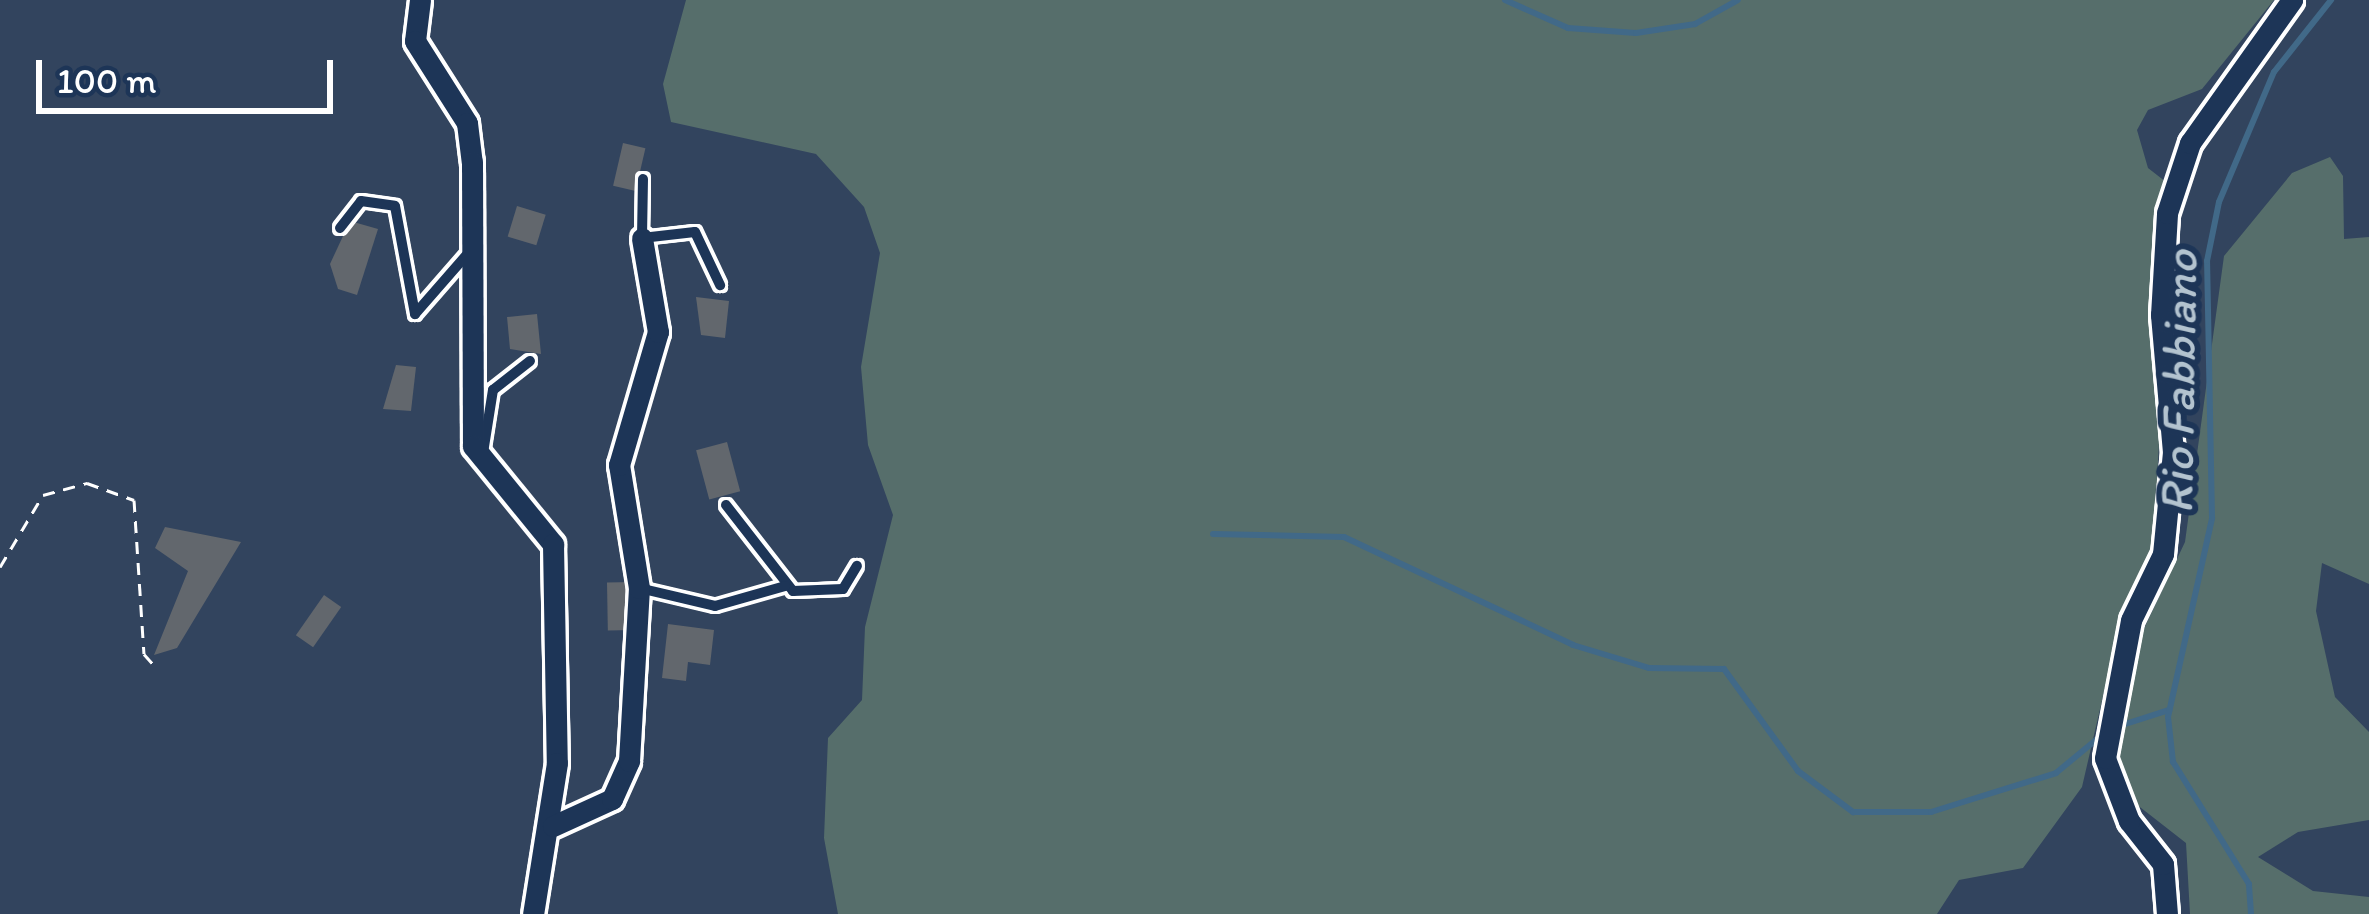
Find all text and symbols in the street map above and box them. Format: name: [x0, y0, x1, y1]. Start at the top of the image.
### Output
scale bar: [42, 36, 339, 110]
text: 100 m: [57, 59, 156, 102]
water label: Rio Fabbiano: [2147, 250, 2209, 514]

